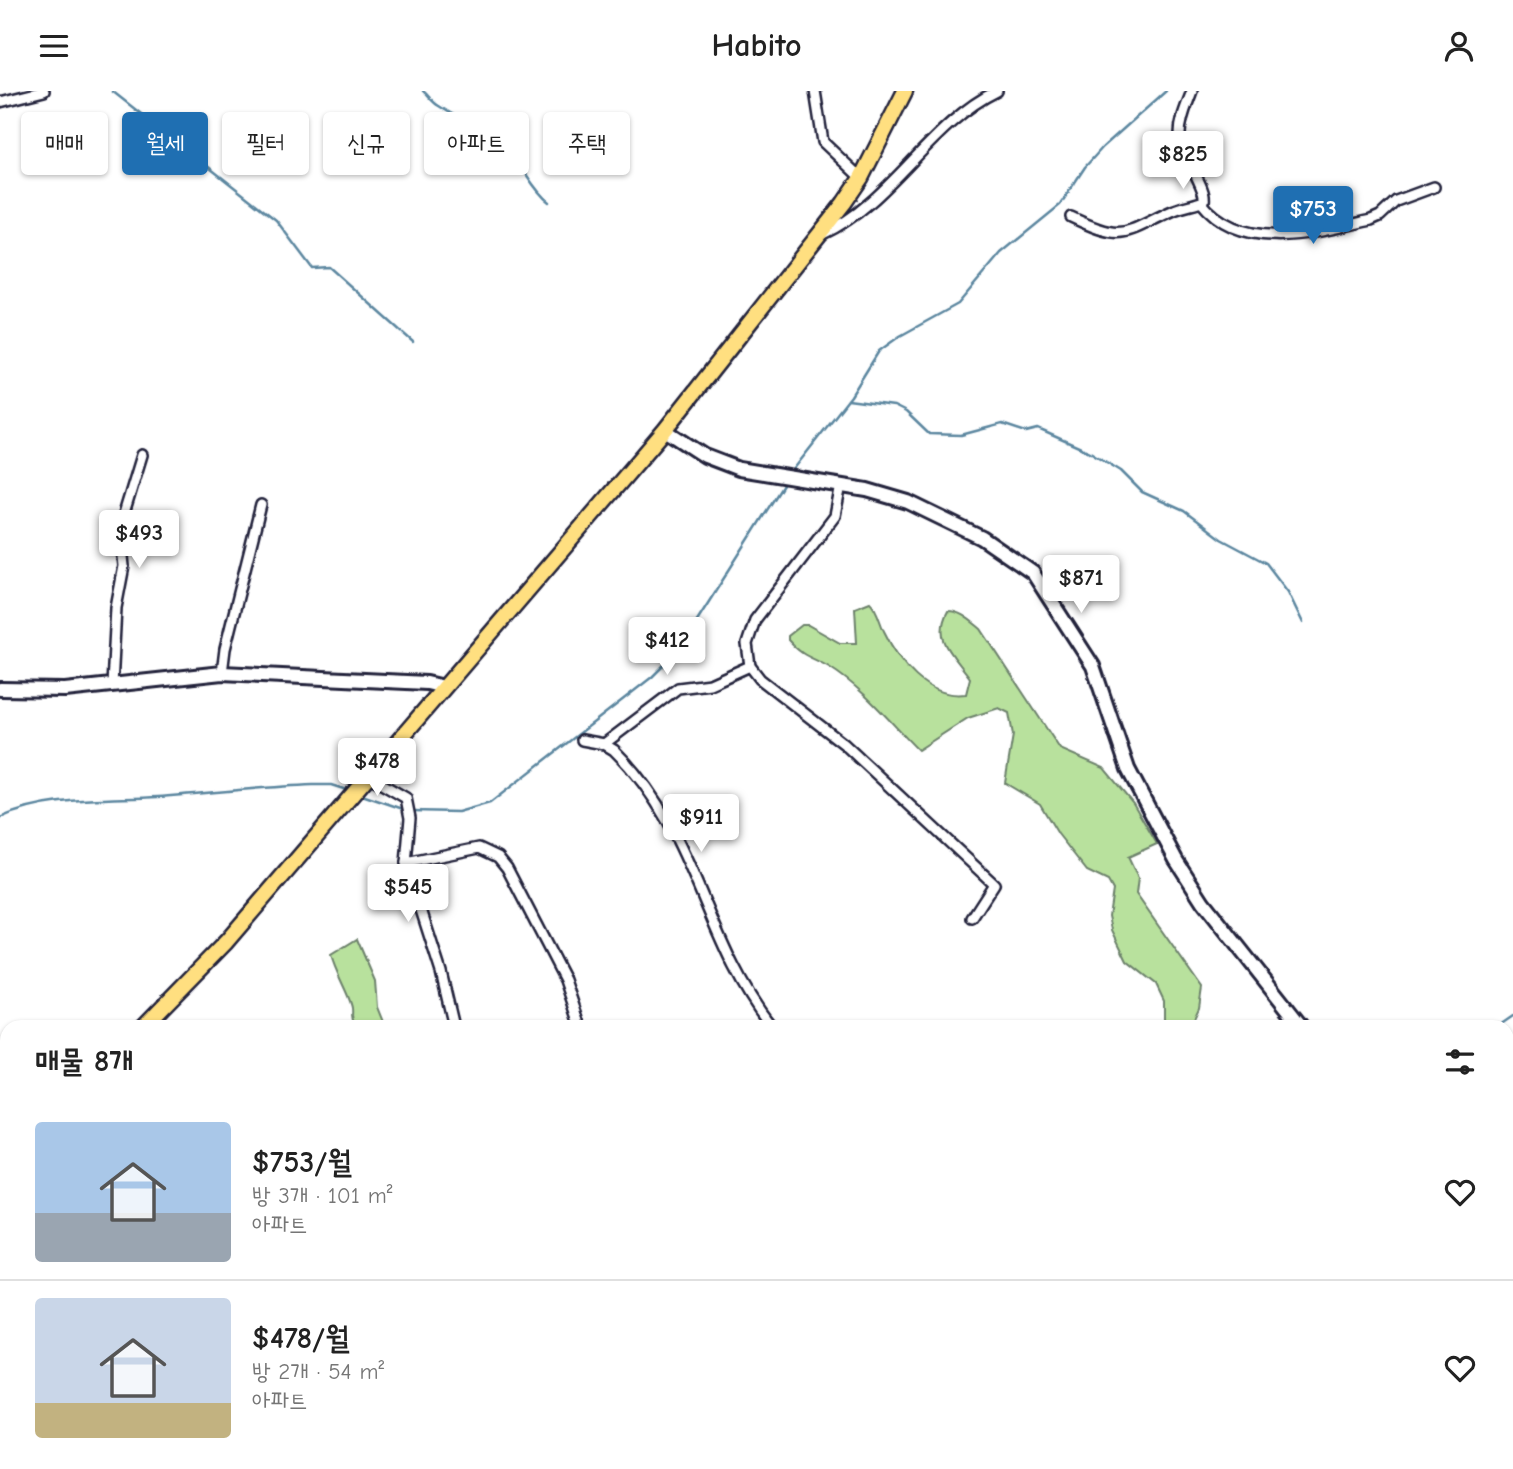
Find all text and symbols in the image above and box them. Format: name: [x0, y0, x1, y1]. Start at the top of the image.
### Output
icon: menu: [35, 27, 73, 65]
text: Habito: [712, 27, 801, 64]
icon: person: [1440, 27, 1478, 65]
chip: 매매: [21, 112, 108, 175]
chip: 월세: [122, 112, 208, 175]
chip: 필터: [222, 112, 309, 175]
chip: 신규: [323, 112, 410, 175]
chip: 아파트: [424, 112, 529, 175]
chip: 주택: [543, 112, 630, 175]
pin: $825: [1142, 132, 1224, 191]
text: $825: [1158, 140, 1208, 167]
pin: $753: [1272, 187, 1354, 246]
text: $753: [1289, 195, 1337, 222]
pin: $493: [98, 511, 180, 570]
text: $493: [115, 519, 163, 546]
pin: $871: [1040, 555, 1122, 615]
text: $871: [1058, 564, 1104, 591]
pin: $412: [626, 617, 708, 677]
text: $412: [644, 626, 690, 653]
pin: $478: [336, 739, 418, 798]
text: $478: [354, 747, 400, 774]
pin: $911: [660, 795, 742, 854]
text: $911: [679, 803, 723, 830]
pin: $545: [367, 865, 449, 924]
text: $545: [383, 873, 433, 900]
icon: filters: [1441, 1043, 1479, 1081]
text: 매물 8개: [35, 1044, 133, 1079]
text: $753/월: [252, 1145, 352, 1180]
icon: home: [91, 1150, 175, 1234]
icon: heart: [1441, 1173, 1479, 1211]
text: 방 3개 · 101 m²: [252, 1182, 392, 1209]
text: 아파트: [252, 1211, 308, 1238]
text: $478/월: [252, 1321, 349, 1356]
icon: home: [91, 1326, 175, 1410]
icon: heart: [1441, 1349, 1479, 1387]
text: 방 2개 · 54 m²: [252, 1358, 384, 1385]
text: 아파트: [252, 1387, 308, 1414]

